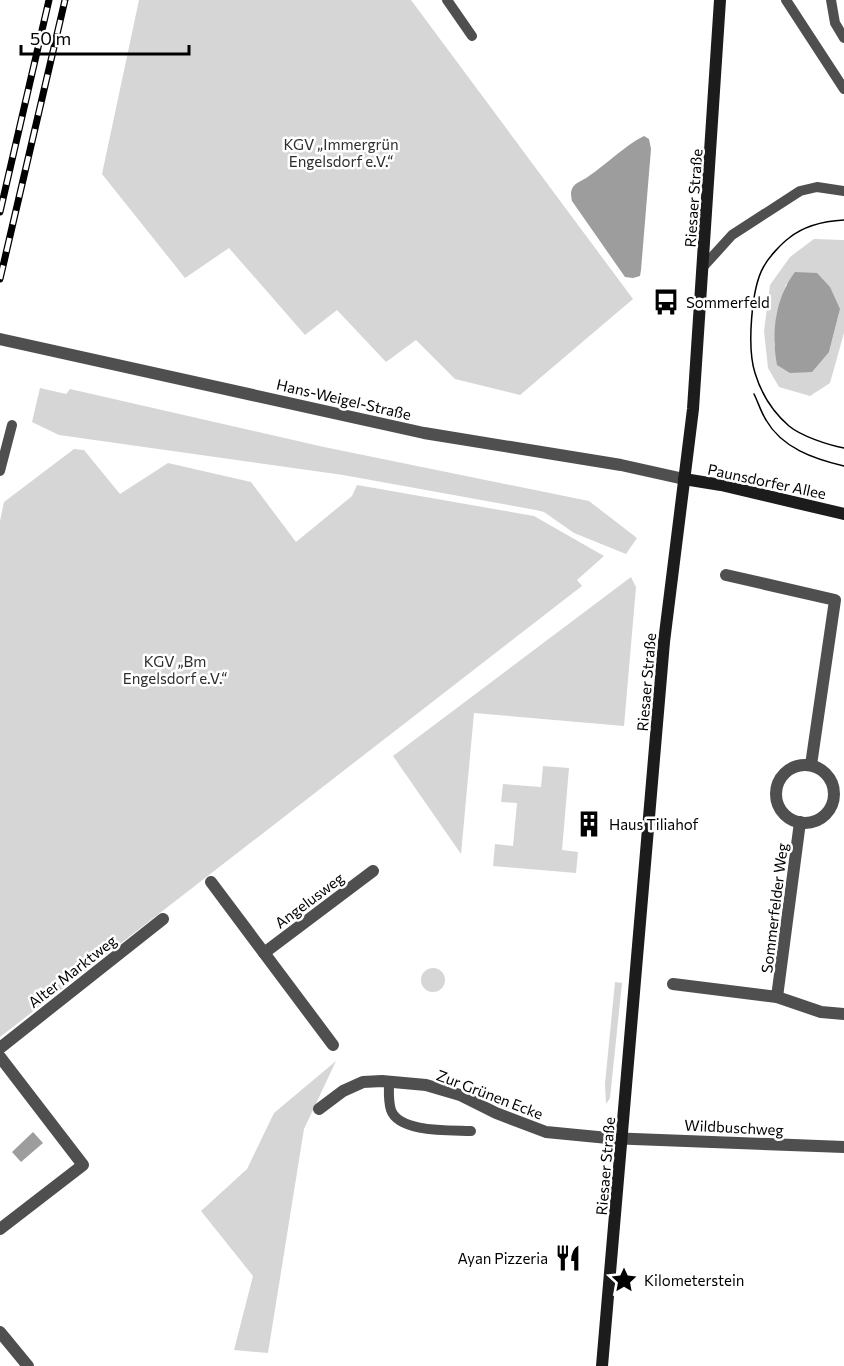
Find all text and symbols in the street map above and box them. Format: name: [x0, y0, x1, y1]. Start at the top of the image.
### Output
scale bar: [21, 18, 189, 56]
text: 50 m: [30, 27, 71, 49]
park label: KGV „Immergrün Engelsdorf e.V.“: [283, 135, 399, 170]
street label: Riesaer Straße: [681, 148, 705, 248]
bus stop icon: Sommerfeld: [651, 287, 681, 317]
place label: Sommerfeld: [686, 293, 770, 311]
street label: Hans-Weigel-Straße: [275, 375, 413, 423]
street label: Paunsdorfer Allee: [706, 460, 828, 502]
street label: Riesaer Straße: [633, 632, 659, 732]
park label: KGV „Bm Engelsdorf e.V.“: [123, 652, 227, 687]
building icon: Haus Tiliahof: [574, 809, 604, 839]
place label: Haus Tiliahof: [609, 815, 699, 833]
street label: Sommerfelder Weg: [757, 842, 791, 974]
street label: Angelusweg: [271, 868, 347, 932]
street label: Alter Marktweg: [24, 931, 120, 1011]
street label: Zur Grünen Ecke: [434, 1065, 546, 1123]
street label: Wildbuschweg: [684, 1115, 784, 1139]
street label: Riesaer Straße: [592, 1116, 618, 1216]
restaurant icon: Ayan Pizzeria: [553, 1243, 583, 1273]
place label: Ayan Pizzeria: [458, 1249, 548, 1267]
place icon: Kilometerstein: [609, 1265, 639, 1295]
place label: Kilometerstein: [644, 1271, 744, 1289]

